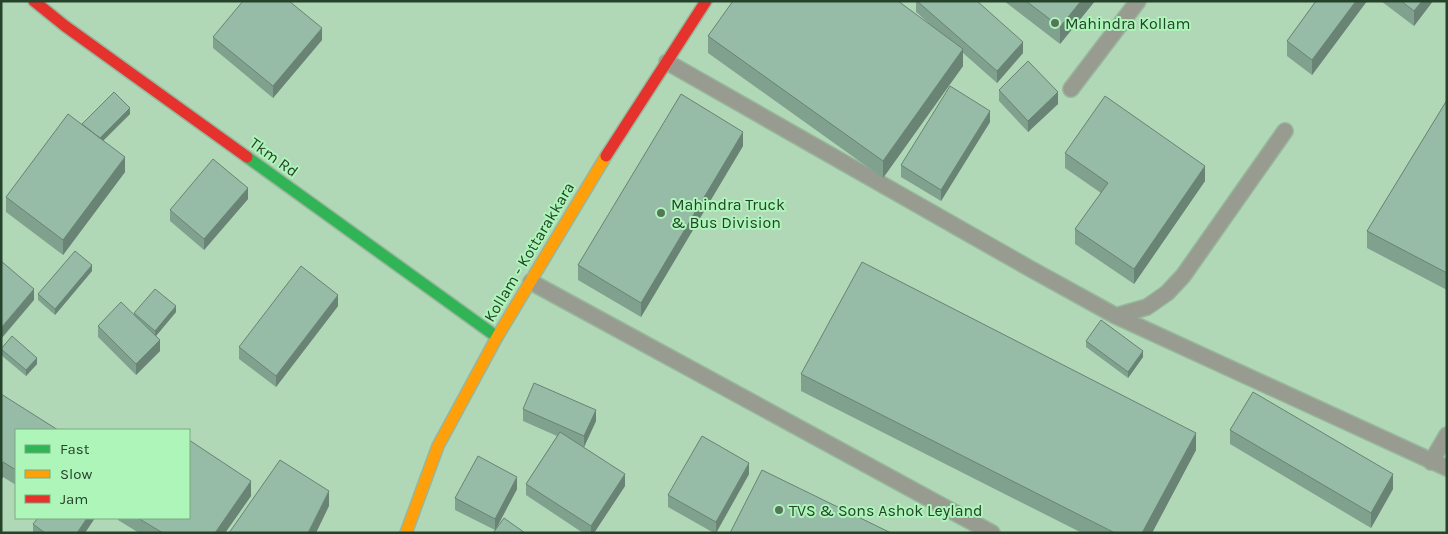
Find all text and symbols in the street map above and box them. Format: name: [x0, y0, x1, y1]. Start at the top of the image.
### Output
place label: Mahindra Kollam: [1065, 14, 1191, 33]
marker: Mahindra Kollam: [1049, 17, 1061, 29]
street label: Tkm Rd: [246, 133, 302, 181]
street label: Kollam - Kottarakkara: [480, 179, 578, 325]
place label: Mahindra Truck & Bus Division: [671, 195, 785, 232]
marker: Mahindra Truck & Bus Division: [655, 207, 667, 219]
legend: [15, 429, 190, 519]
text: Fast: [60, 440, 90, 458]
text: Slow: [60, 465, 92, 483]
text: Jam: [60, 490, 88, 508]
place label: TVS & Sons Ashok Leyland: [789, 501, 983, 520]
marker: TVS & Sons Ashok Leyland: [773, 504, 785, 516]

